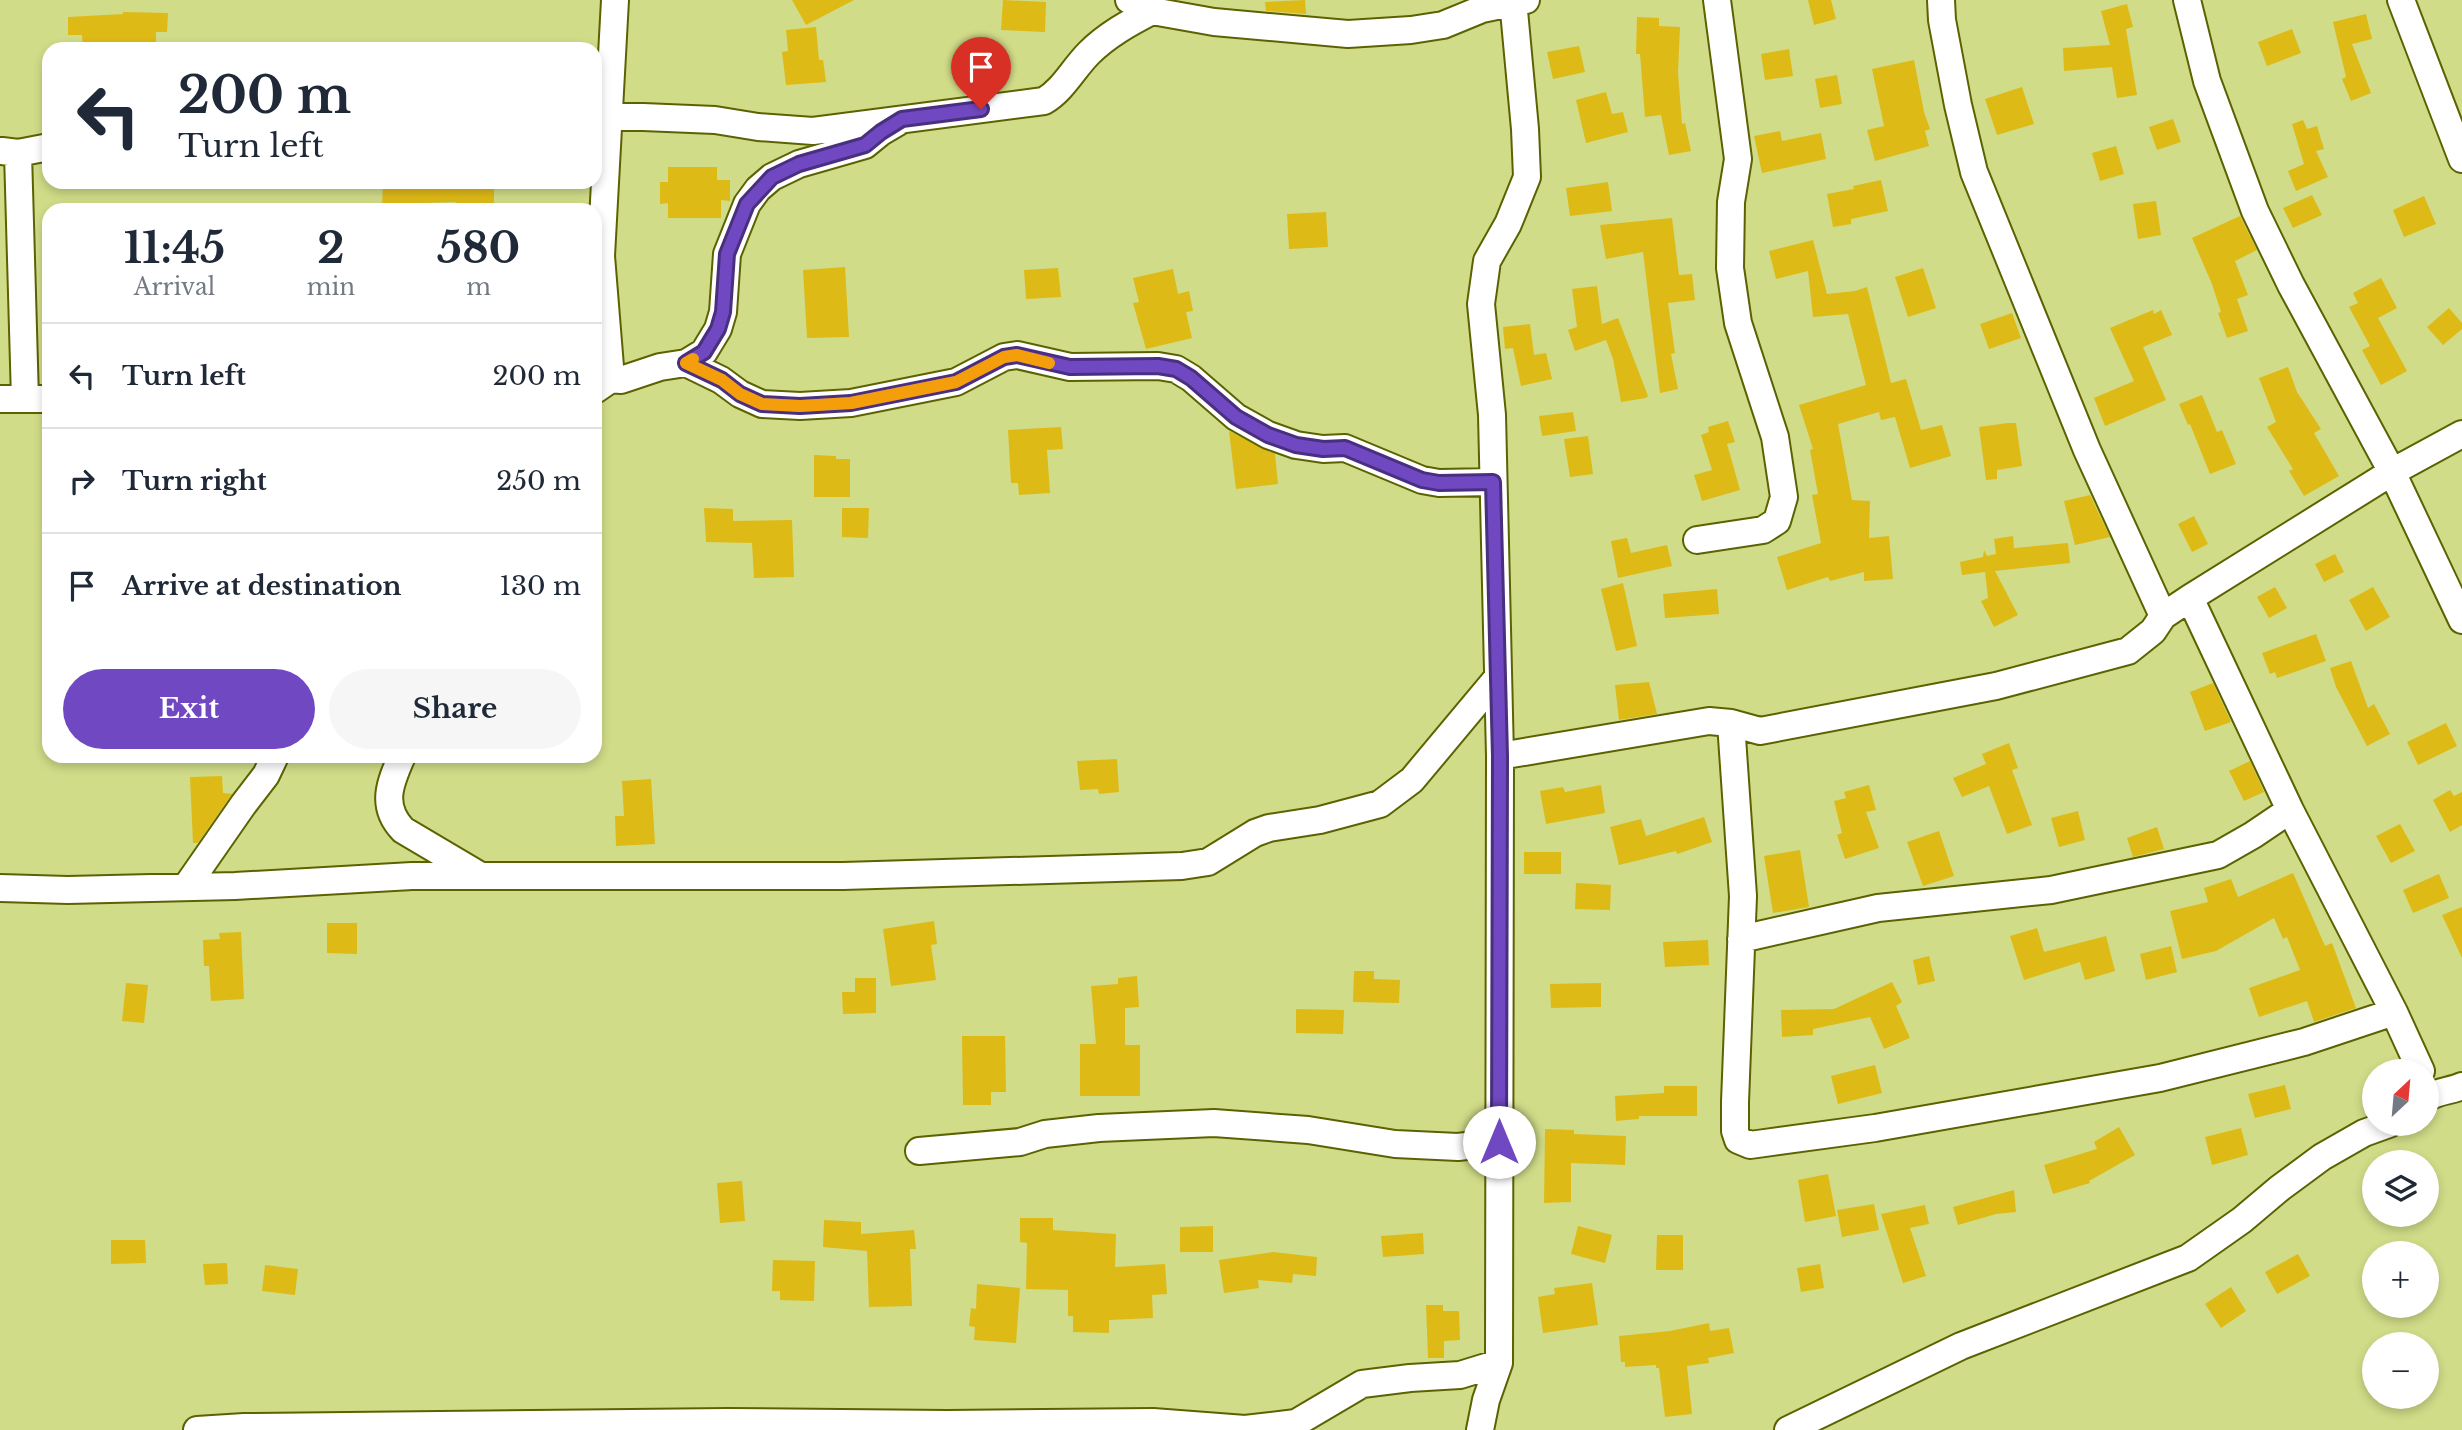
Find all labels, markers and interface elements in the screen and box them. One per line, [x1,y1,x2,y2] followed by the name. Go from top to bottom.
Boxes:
[951,37,1011,109] pin
[962,48,1000,86] icon: arrive
[178,65,351,126] text: 200 m
[63,70,154,161] icon: left
[178,126,324,166] text: Turn left
[124,222,225,274] text: 11:45
[317,222,345,274] text: 2
[437,222,520,274] text: 580
[134,273,215,301] text: Arrival
[307,273,355,301] text: min
[466,273,491,301] text: m
[63,357,101,395] icon: left
[122,360,246,392] text: Turn left
[492,360,581,392] text: 200 m
[63,462,101,500] icon: right
[122,465,267,497] text: Turn right
[496,465,581,497] text: 250 m
[63,567,101,605] icon: arrive
[122,570,402,602] text: Arrive at destination
[499,570,581,602] text: 130 m
[63,669,315,749] button: Exit
[329,669,581,749] button: Share
[2362,1059,2440,1136] north arrow
[2362,1059,2439,1409] map controls
[1462,1105,1536,1179] position arrow
[2362,1150,2439,1227] button: layers
[2362,1241,2439,1318] button: +
[2362,1332,2439,1409] button: −

